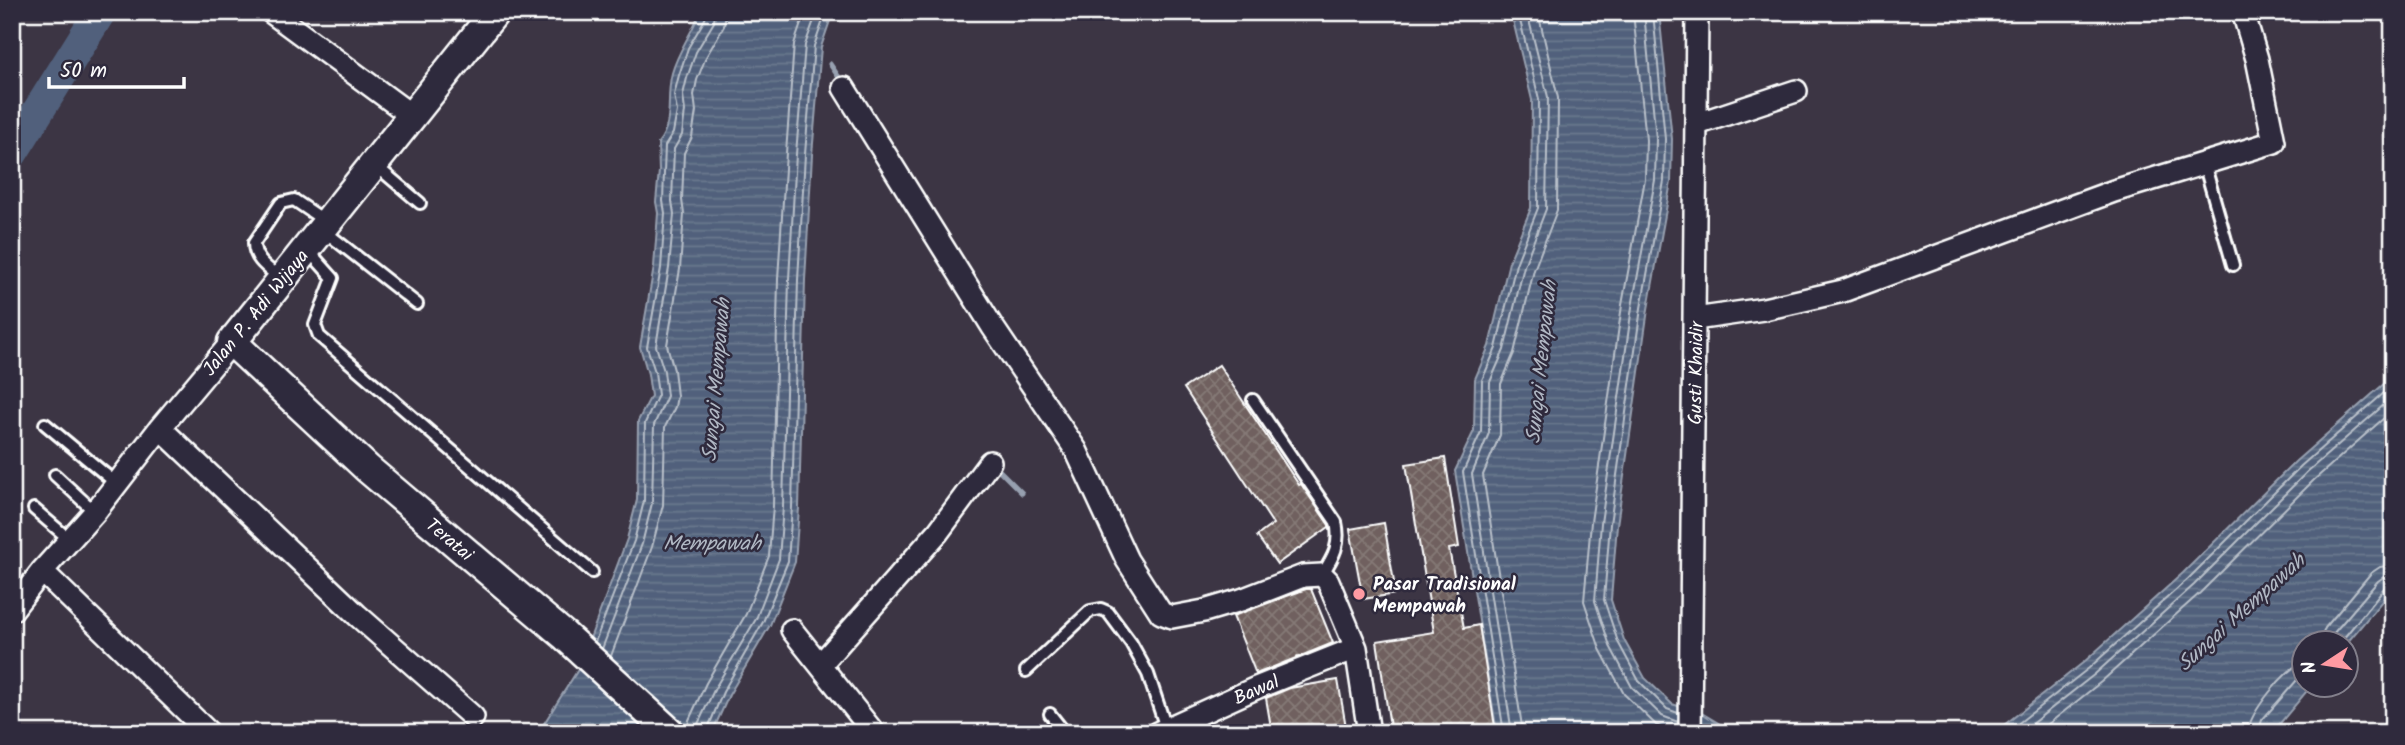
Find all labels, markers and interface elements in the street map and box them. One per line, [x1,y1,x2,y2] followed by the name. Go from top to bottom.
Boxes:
[49,46,184,90] scale bar
[60,55,107,88] text: 50 m
[196,243,317,383] street label: Jalan P. Adi Wijaya
[1518,277,1568,445] water label: Sungai Mempawah
[694,296,741,463] water label: Sungai Mempawah
[1681,319,1713,425] street label: Gusti Khaidir
[418,511,480,571] street label: Teratai
[663,528,763,561] water label: Mempawah
[2170,545,2315,680] water label: Sungai Mempawah
[1373,570,1517,622] place label: Pasar Tradisional Mempawah
[1351,586,1367,602] marker: Pasar Tradisional Mempawah
[2290,630,2360,700] north arrow
[2294,658,2326,676] text: N
[1229,668,1285,714] street label: Bawal

